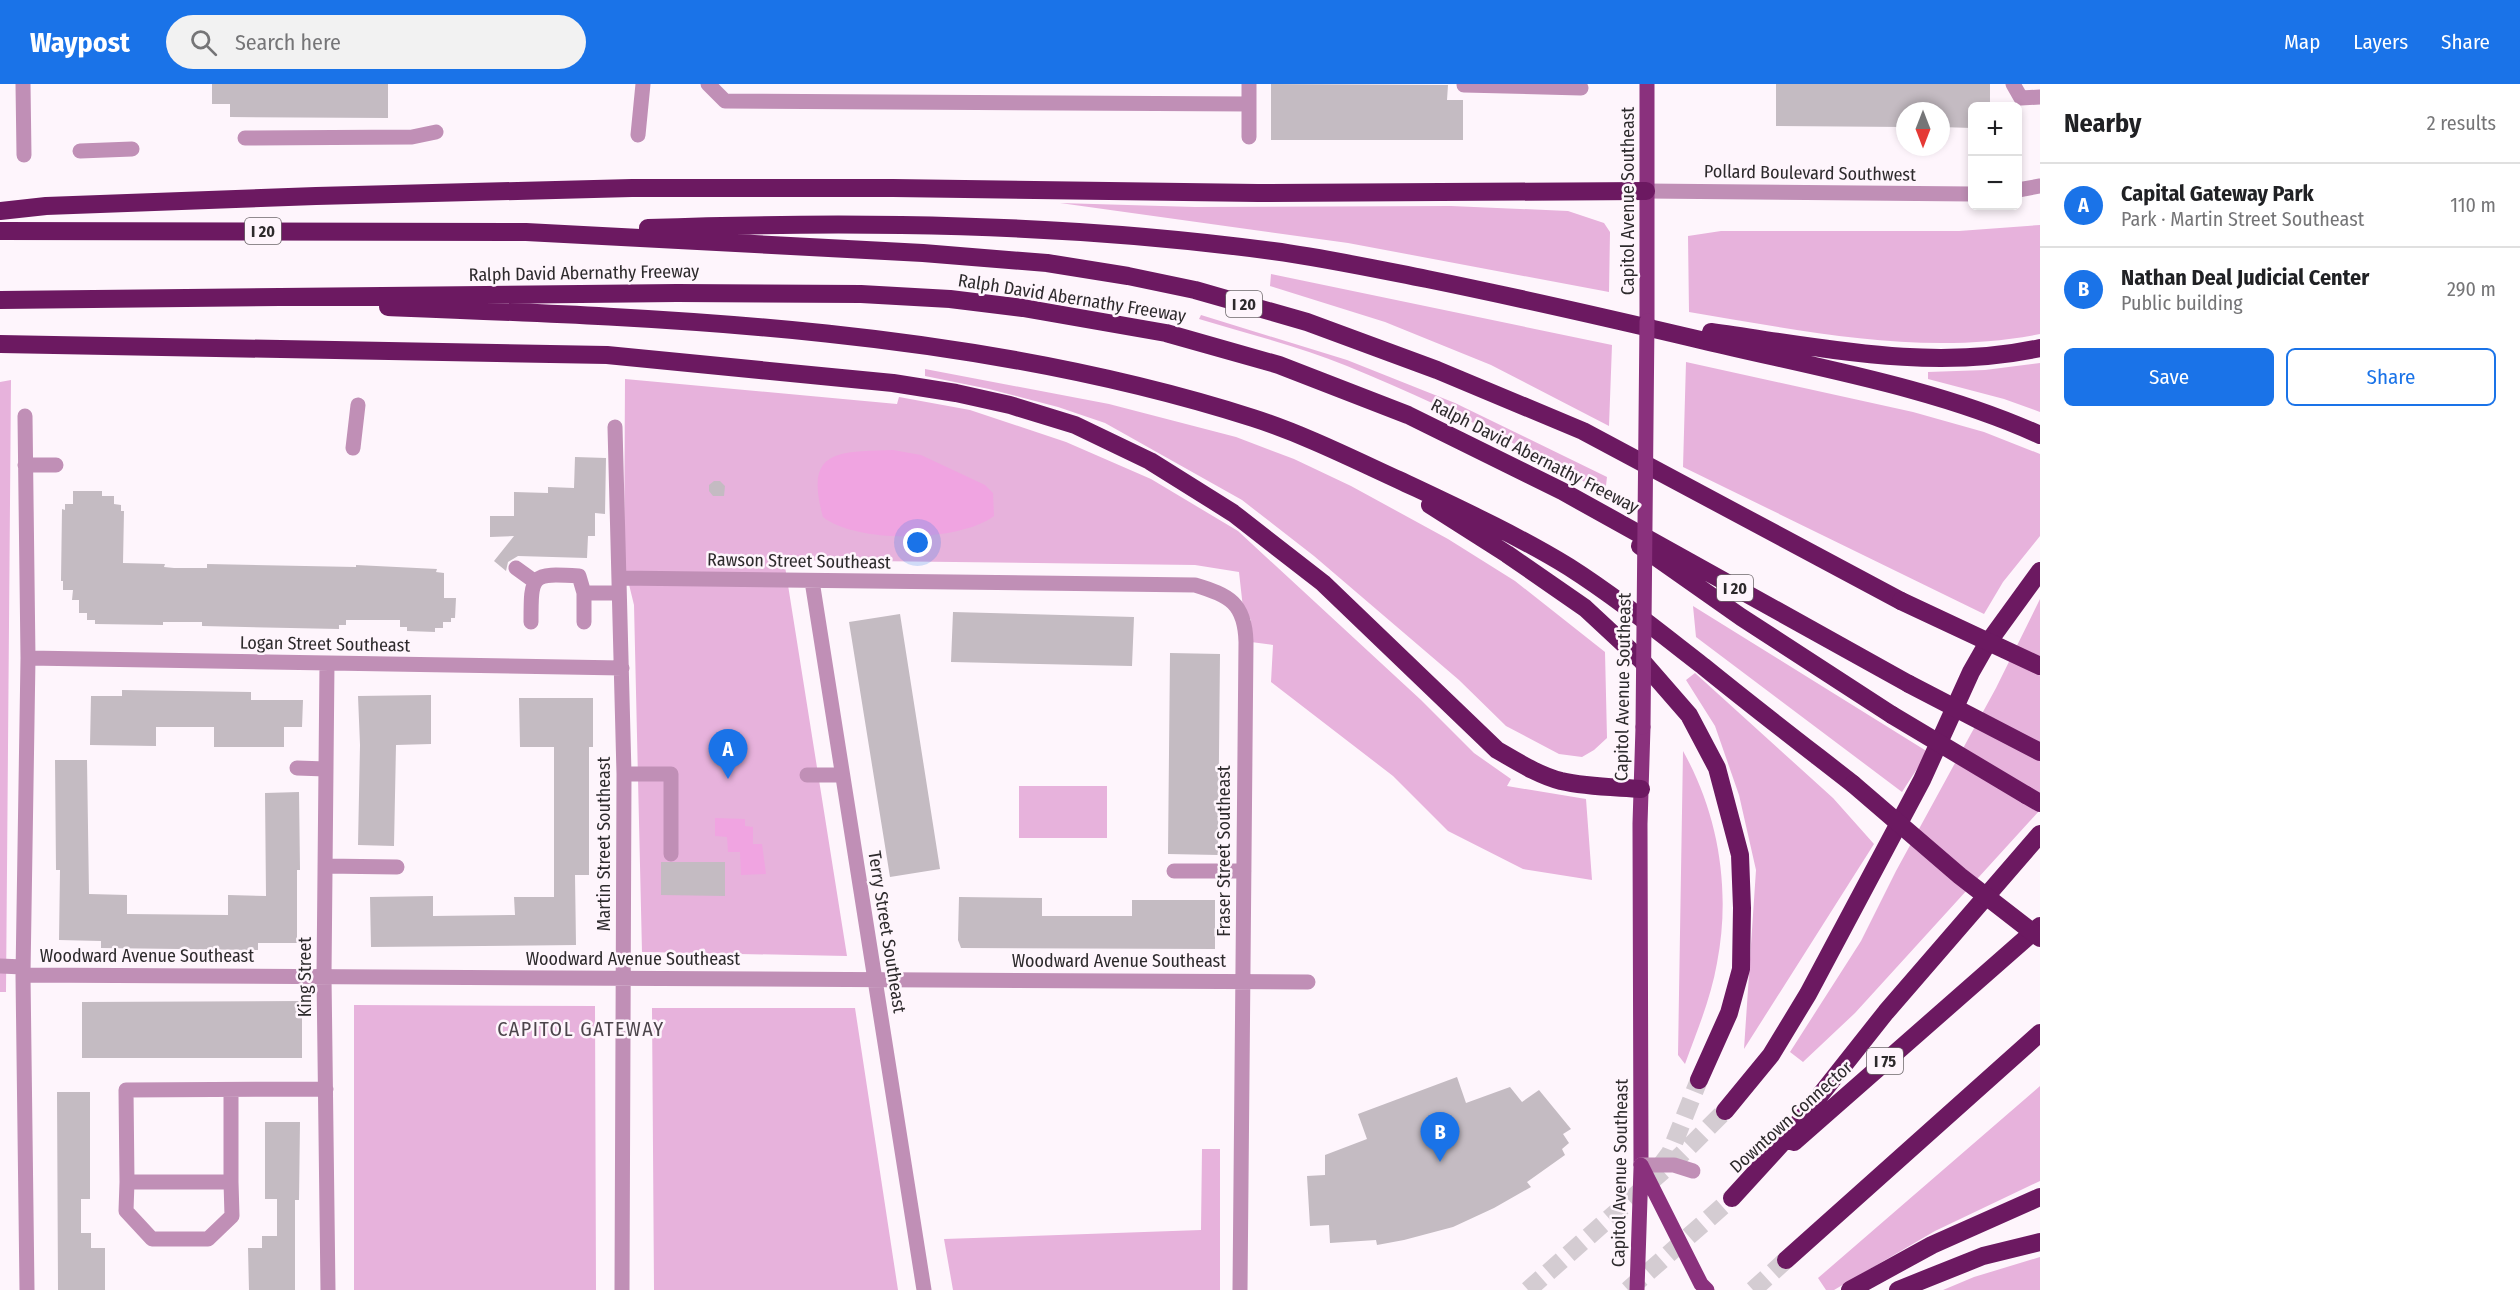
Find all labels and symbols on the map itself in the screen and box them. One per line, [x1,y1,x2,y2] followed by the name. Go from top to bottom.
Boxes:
[1896,102,1950,156] north arrow
[1617,107,1639,295] street label: Capitol Avenue Southeast
[1704,160,1916,186] street label: Pollard Boulevard Southwest
[245,218,281,244] road number: I 20
[469,260,699,286] street label: Ralph David Abernathy Freeway
[956,269,1188,327] street label: Ralph David Abernathy Freeway
[1226,291,1262,317] road number: I 20
[1427,394,1643,518] street label: Ralph David Abernathy Freeway
[903,528,932,557] your location
[707,548,891,574] street label: Rawson Street Southeast
[1717,575,1753,601] road number: I 20
[1610,592,1636,781] street label: Capitol Avenue Southeast
[240,632,410,656] street label: Logan Street Southeast
[708,730,748,779] pin: A
[593,757,615,931] street label: Martin Street Southeast
[1213,765,1235,937] street label: Fraser Street Southeast
[863,849,911,1015] street label: Terry Street Southeast
[294,937,316,1017] street label: King Street
[40,945,254,967] street label: Woodward Avenue Southeast
[526,948,740,970] street label: Woodward Avenue Southeast
[1012,950,1226,972] street label: Woodward Avenue Southeast
[497,1017,665,1041] district label: CAPITOL GATEWAY
[1867,1048,1903,1074] road number: I 75
[1725,1056,1857,1178] street label: Downtown Connector
[1607,1078,1633,1267] street label: Capitol Avenue Southeast
[1420,1112,1460,1162] pin: B

